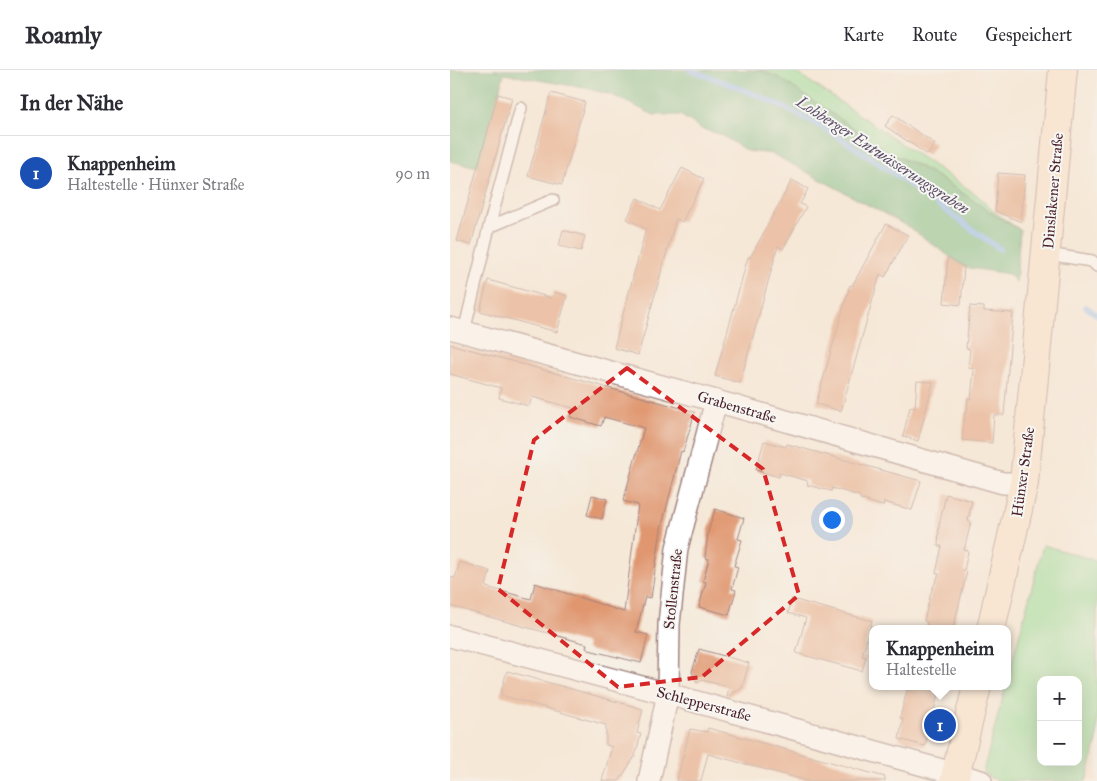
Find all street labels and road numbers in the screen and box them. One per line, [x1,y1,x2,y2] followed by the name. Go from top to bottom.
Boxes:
[1039,132,1067,250] street label: Dinslakener Straße
[695,387,779,427] street label: Grabenstraße
[1008,426,1038,518] street label: Hünxer Straße
[660,548,686,630] street label: Stollenstraße
[655,683,753,725] street label: Schlepperstraße

